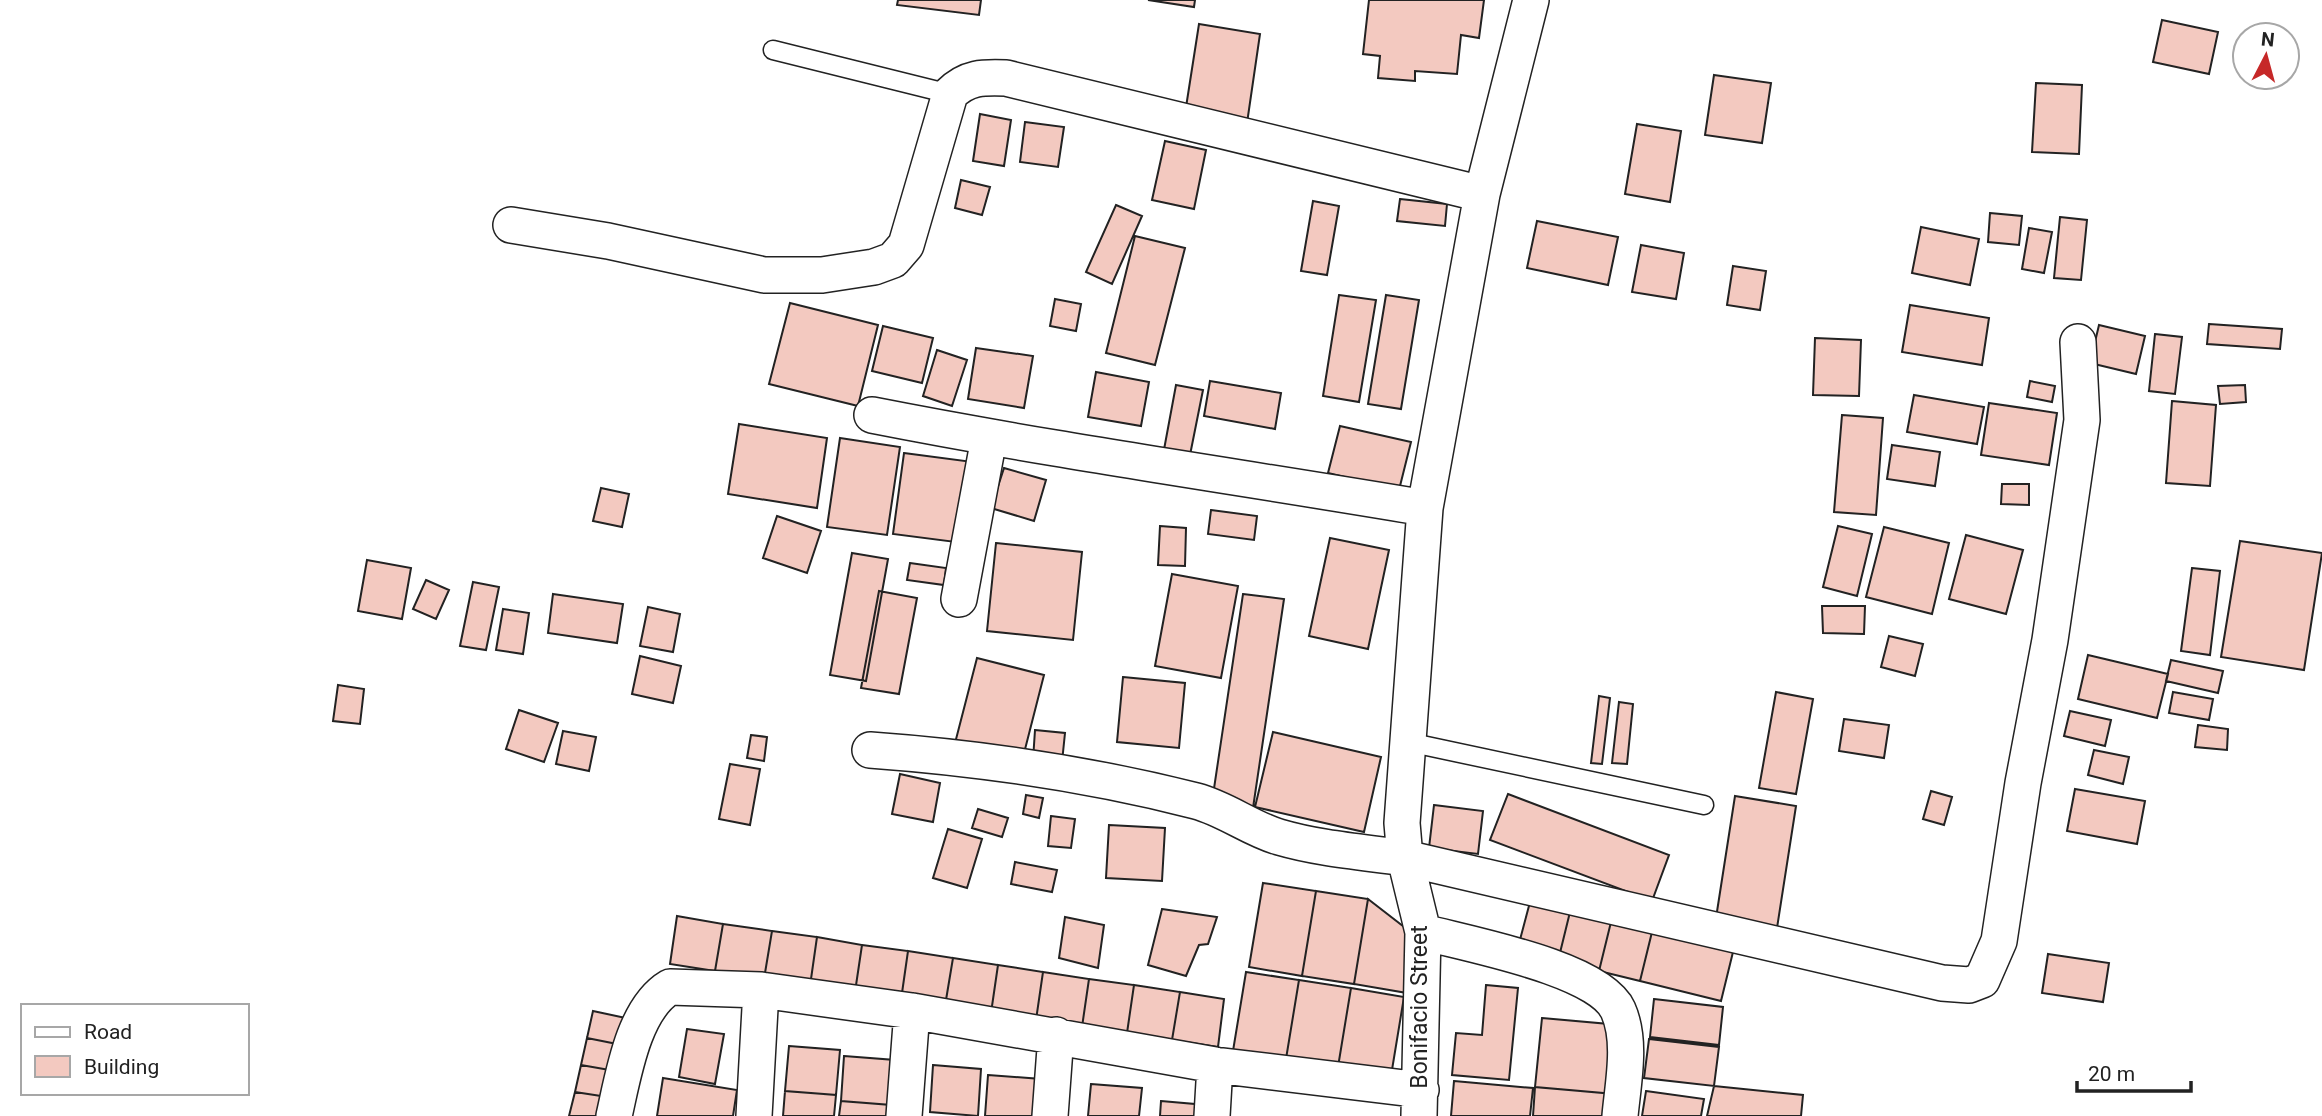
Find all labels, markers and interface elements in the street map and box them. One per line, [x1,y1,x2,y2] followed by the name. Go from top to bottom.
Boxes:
[2231,21,2301,91] north arrow
[2260,27,2276,52] text: N
[1406,925,1433,1089] street label: Bonifacio Street
[21,1004,248,1095] legend
[84,1020,132,1044] text: Road
[2077,1050,2191,1094] scale bar
[84,1055,159,1079] text: Building
[2088,1062,2135,1086] text: 20 m

